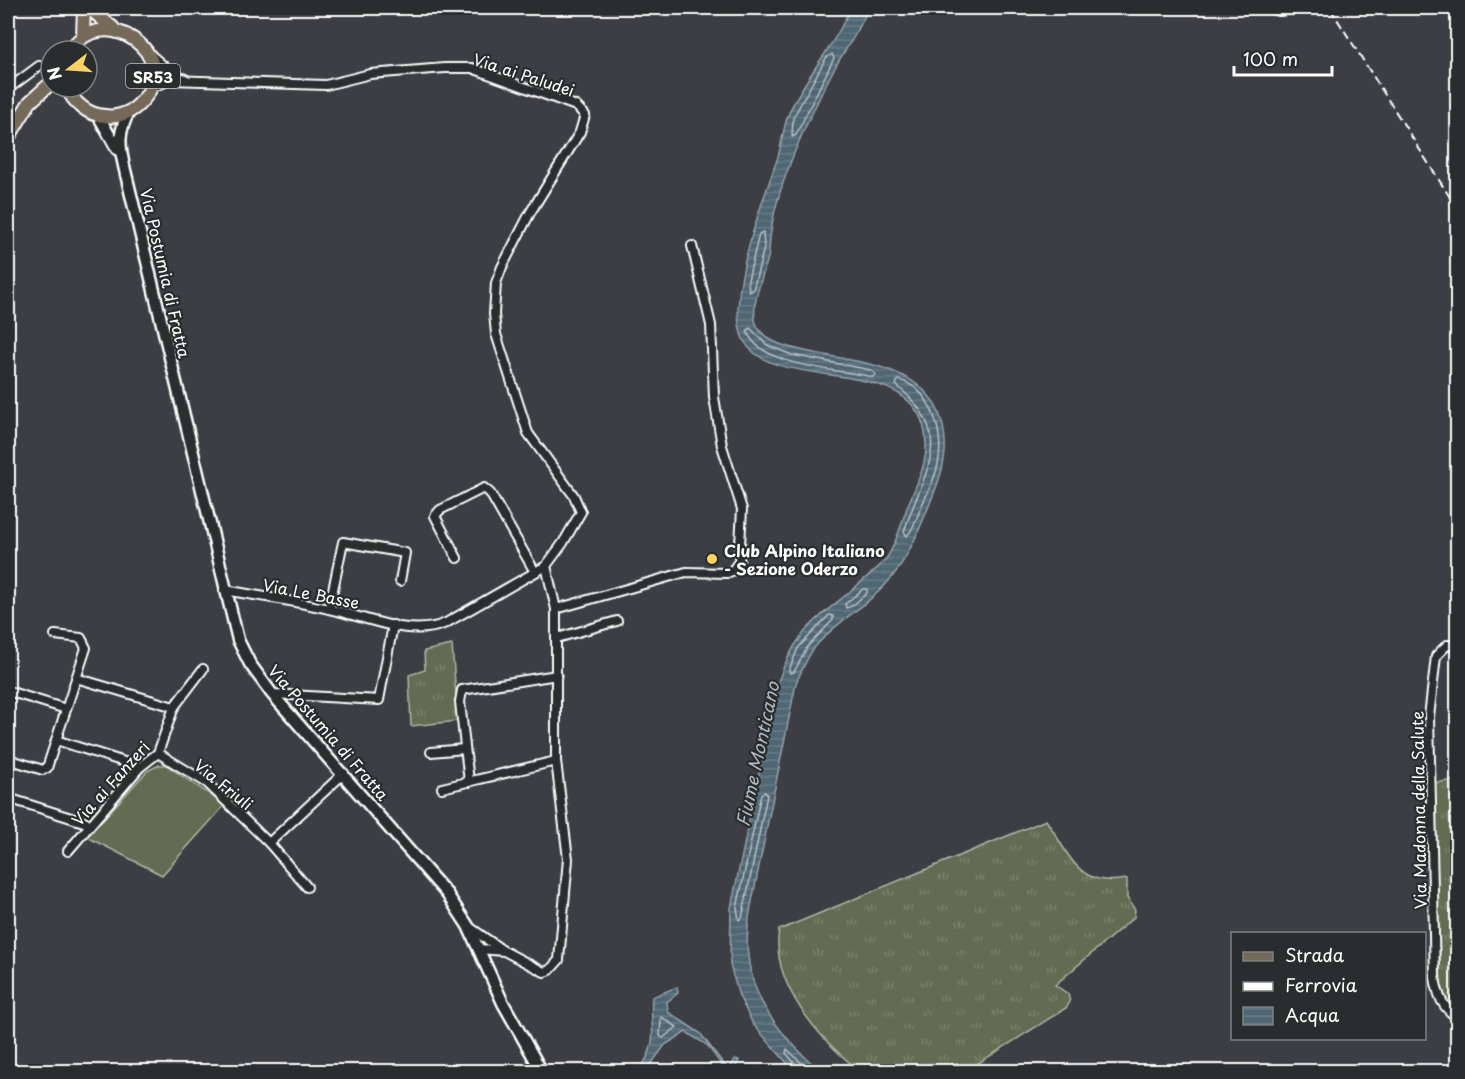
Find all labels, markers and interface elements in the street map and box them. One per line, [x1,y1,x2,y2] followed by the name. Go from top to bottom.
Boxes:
[39,39,99,99] north arrow
[1234,39,1332,77] scale bar
[1243,45,1298,72] text: 100 m
[470,46,578,102] street label: Via ai Paludei
[40,64,67,83] text: N
[126,64,180,88] road number: SR53
[135,186,197,360] street label: Via Postumia di Fratta
[724,538,885,580] place label: Club Alpino Italiano - Sezione Oderzo
[705,552,719,566] marker: Club Alpino Italiano - Sezione Oderzo
[261,572,361,614] street label: Via Le Basse
[263,659,395,805] street label: Via Postumia di Fratta
[728,678,786,829] water label: Fiume Monticano
[1404,711,1432,909] street label: Via Madonna della Salute
[65,735,155,831] street label: Via ai Fanzeri
[189,753,259,815] street label: Via Friuli
[1231,932,1426,1040] legend
[1285,941,1345,968] text: Strada
[1285,971,1358,998] text: Ferrovia
[1285,1001,1340,1028] text: Acqua

